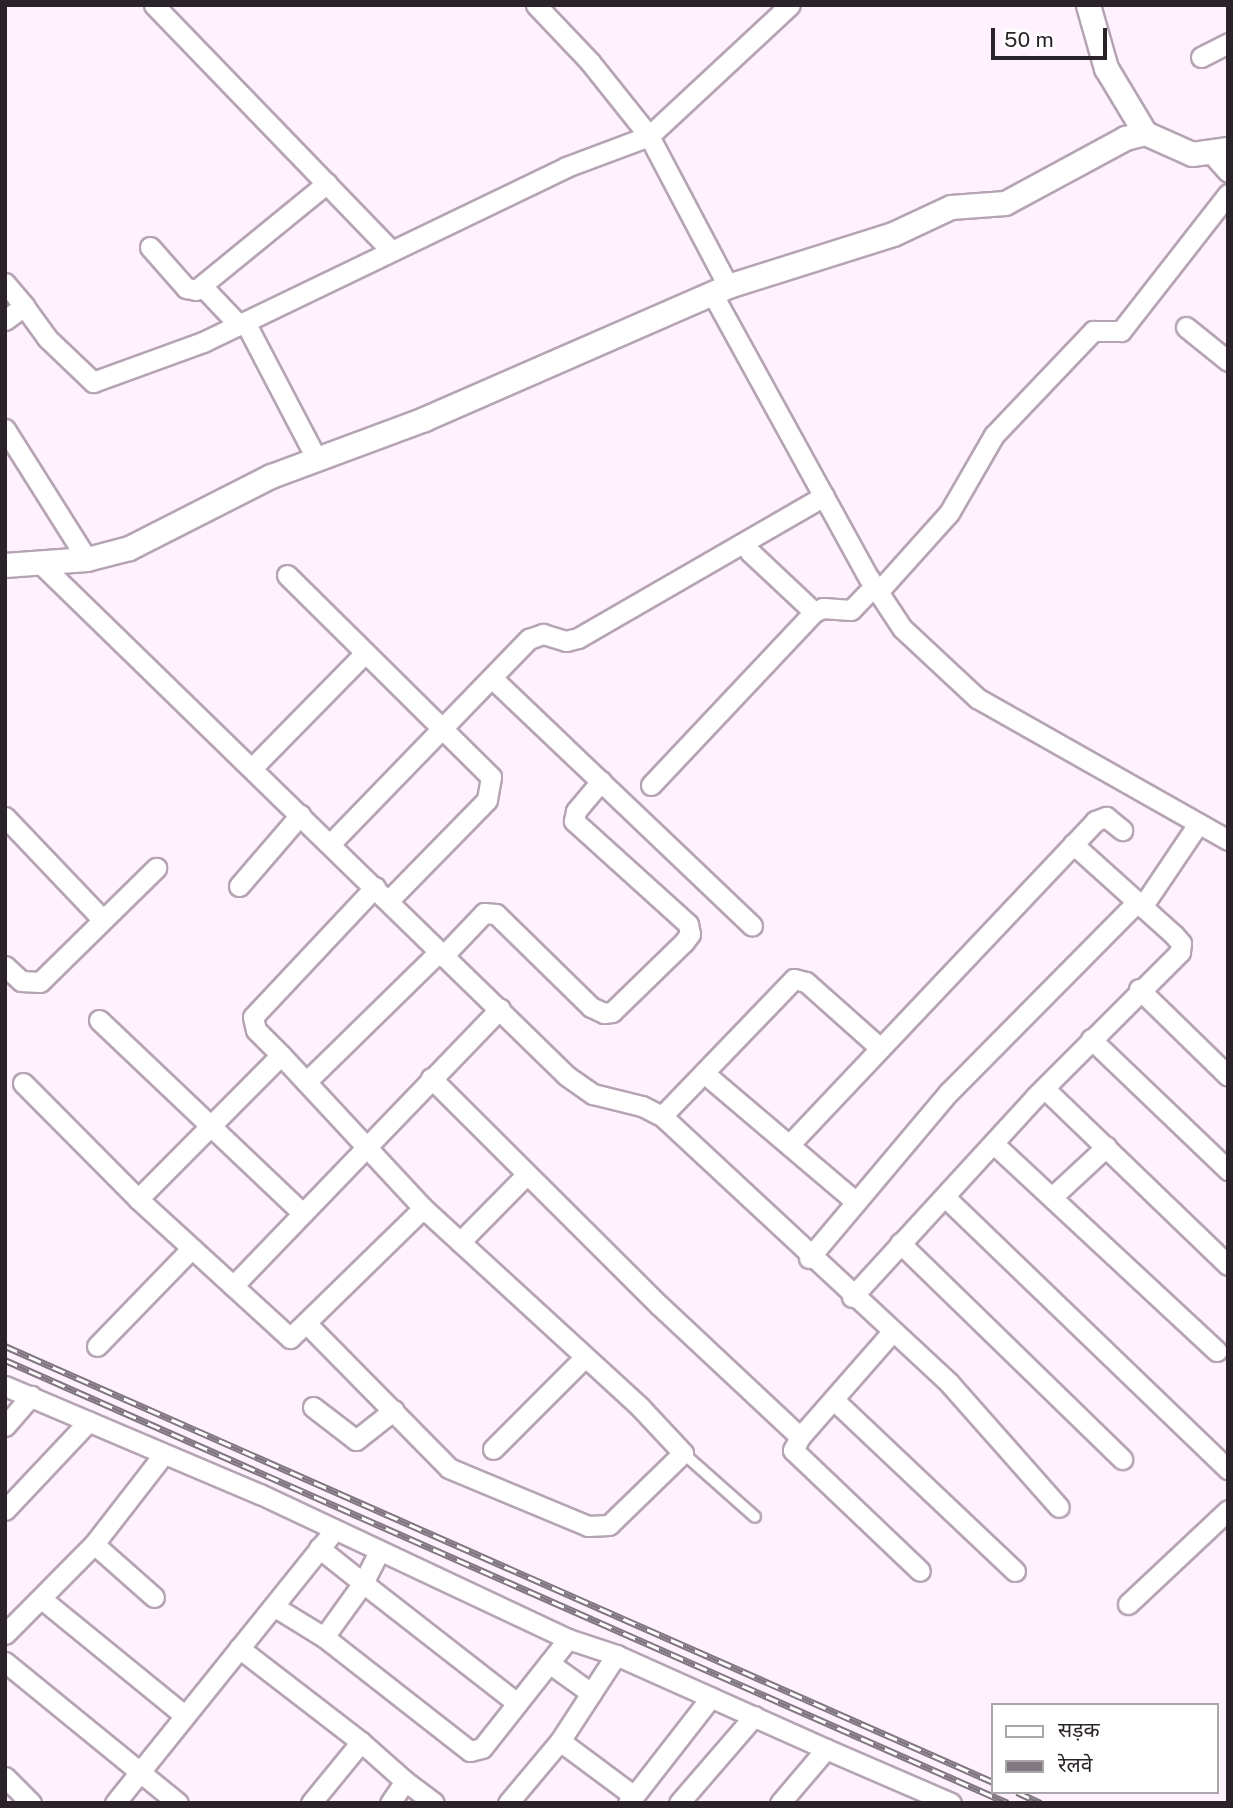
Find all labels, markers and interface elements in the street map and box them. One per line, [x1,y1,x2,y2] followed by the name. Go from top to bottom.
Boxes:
[995,14,1110,58] scale bar
[1004,27,1054,52] text: 50 m
[992,1703,1219,1794] legend
[1058,1717,1100,1742] text: सड़क
[1058,1752,1093,1777] text: रेलवे

